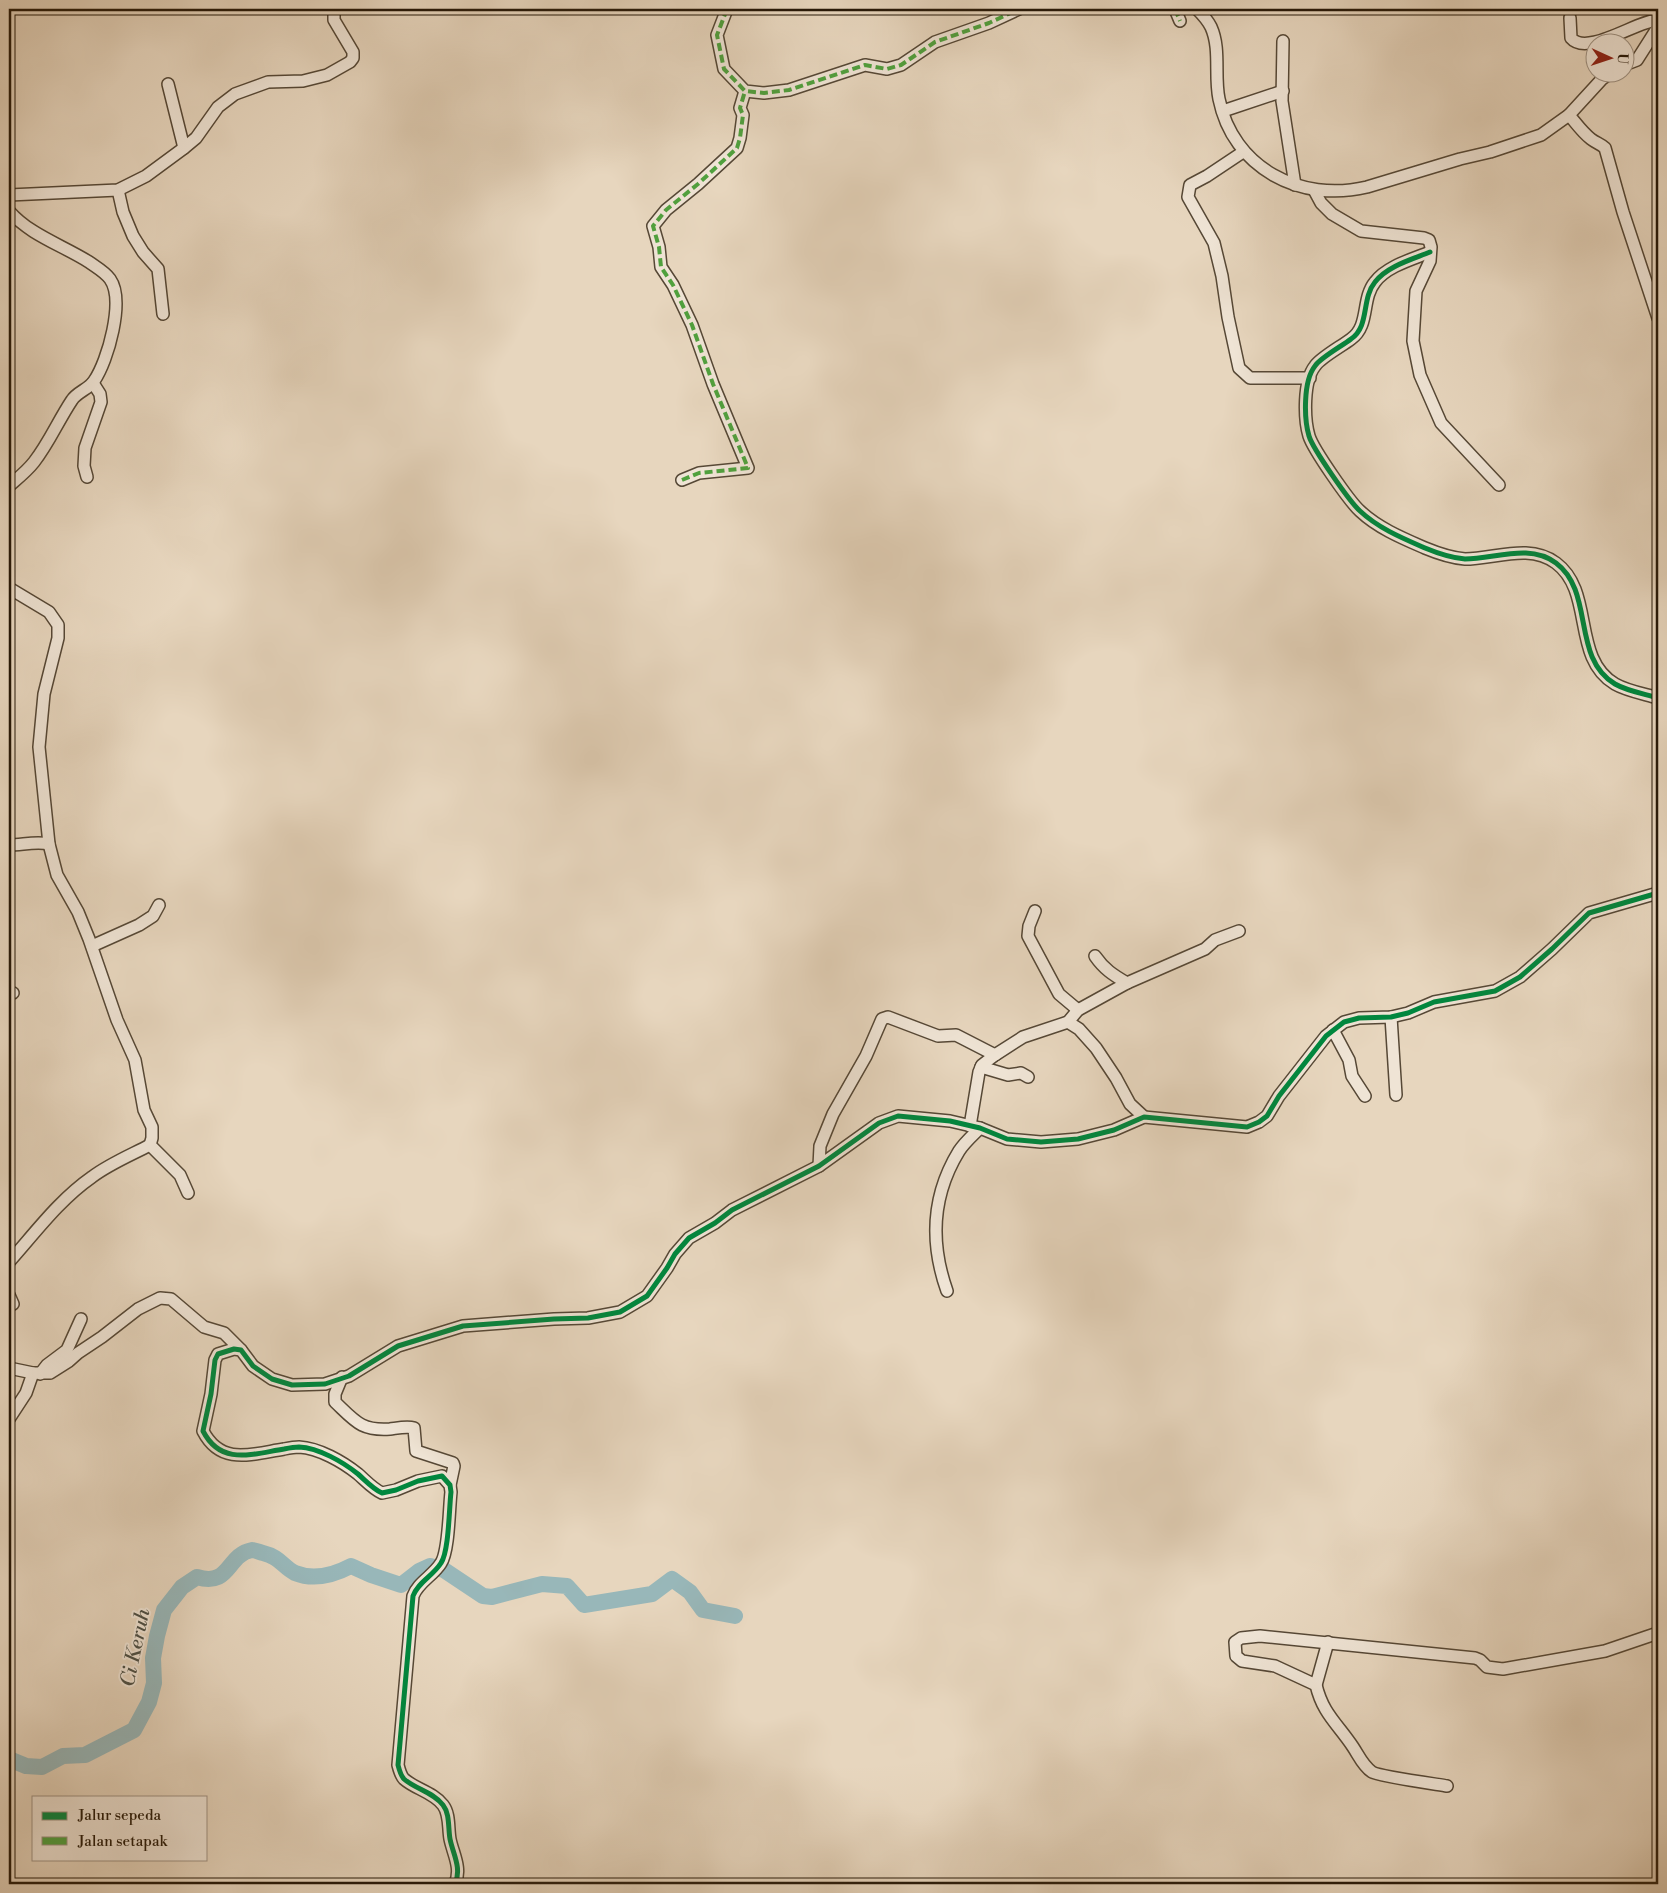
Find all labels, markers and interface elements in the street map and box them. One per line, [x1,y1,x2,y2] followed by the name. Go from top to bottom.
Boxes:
[1584,32,1634,82] north arrow
[1613,53,1631,65] text: U
[116,1606,157,1689] water label: Ci Keruh
[32,1796,208,1860] legend
[77,1806,161,1825] text: Jalur sepeda
[77,1832,169,1851] text: Jalan setapak

